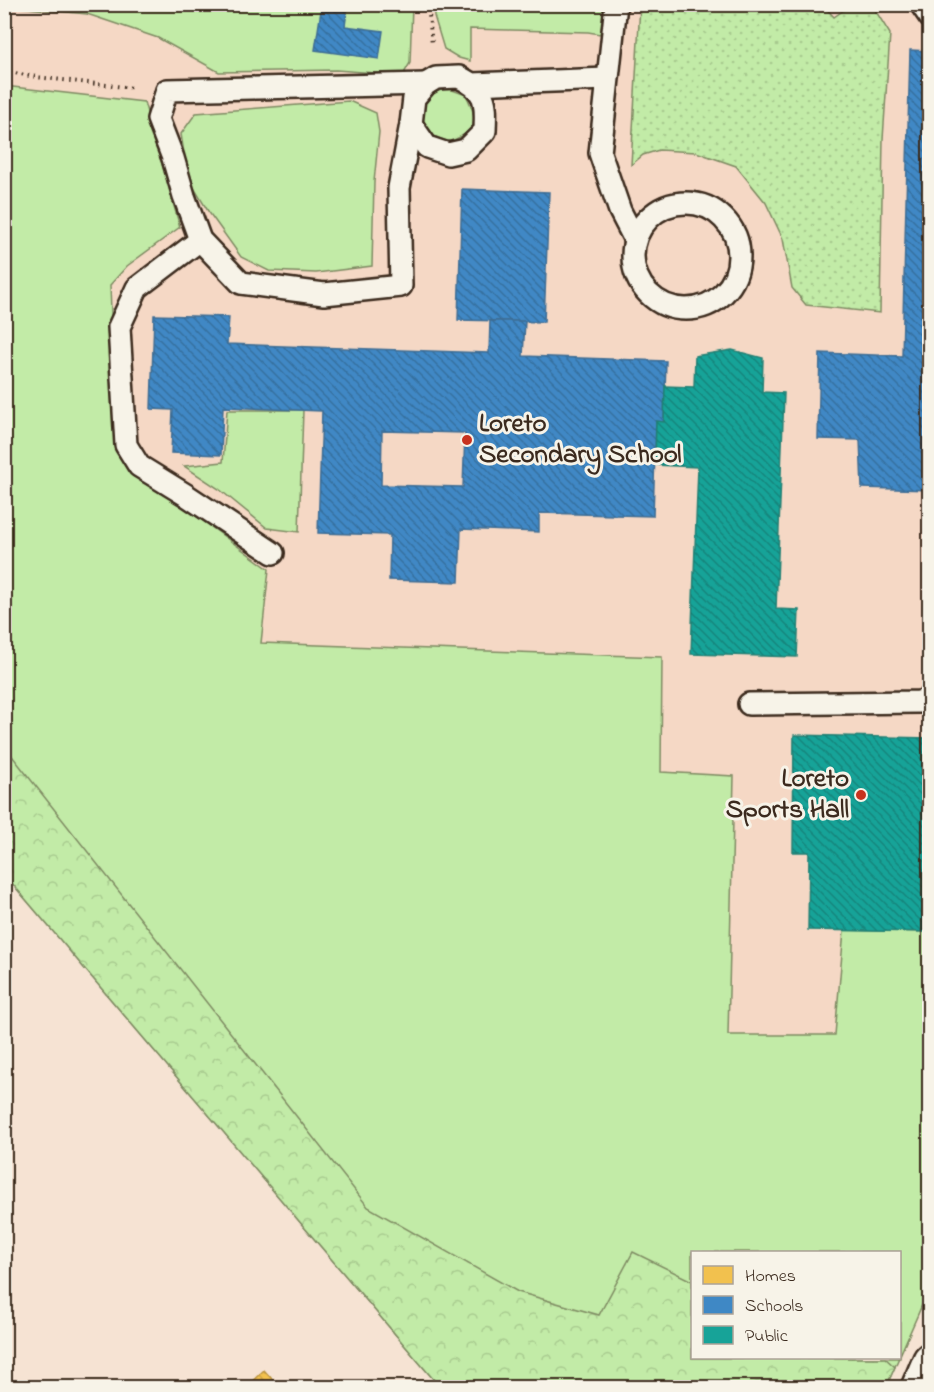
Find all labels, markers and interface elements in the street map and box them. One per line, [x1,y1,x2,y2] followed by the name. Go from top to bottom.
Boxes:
[479,405,682,475] place label: Loreto Secondary School
[460,433,474,447] marker: Loreto Secondary School
[726,760,849,830] place label: Loreto Sports Hall
[854,788,868,802] marker: Loreto Sports Hall
[691,1251,901,1359] legend
[745,1264,796,1290] text: Homes
[745,1294,803,1320] text: Schools
[745,1324,788,1350] text: Public

